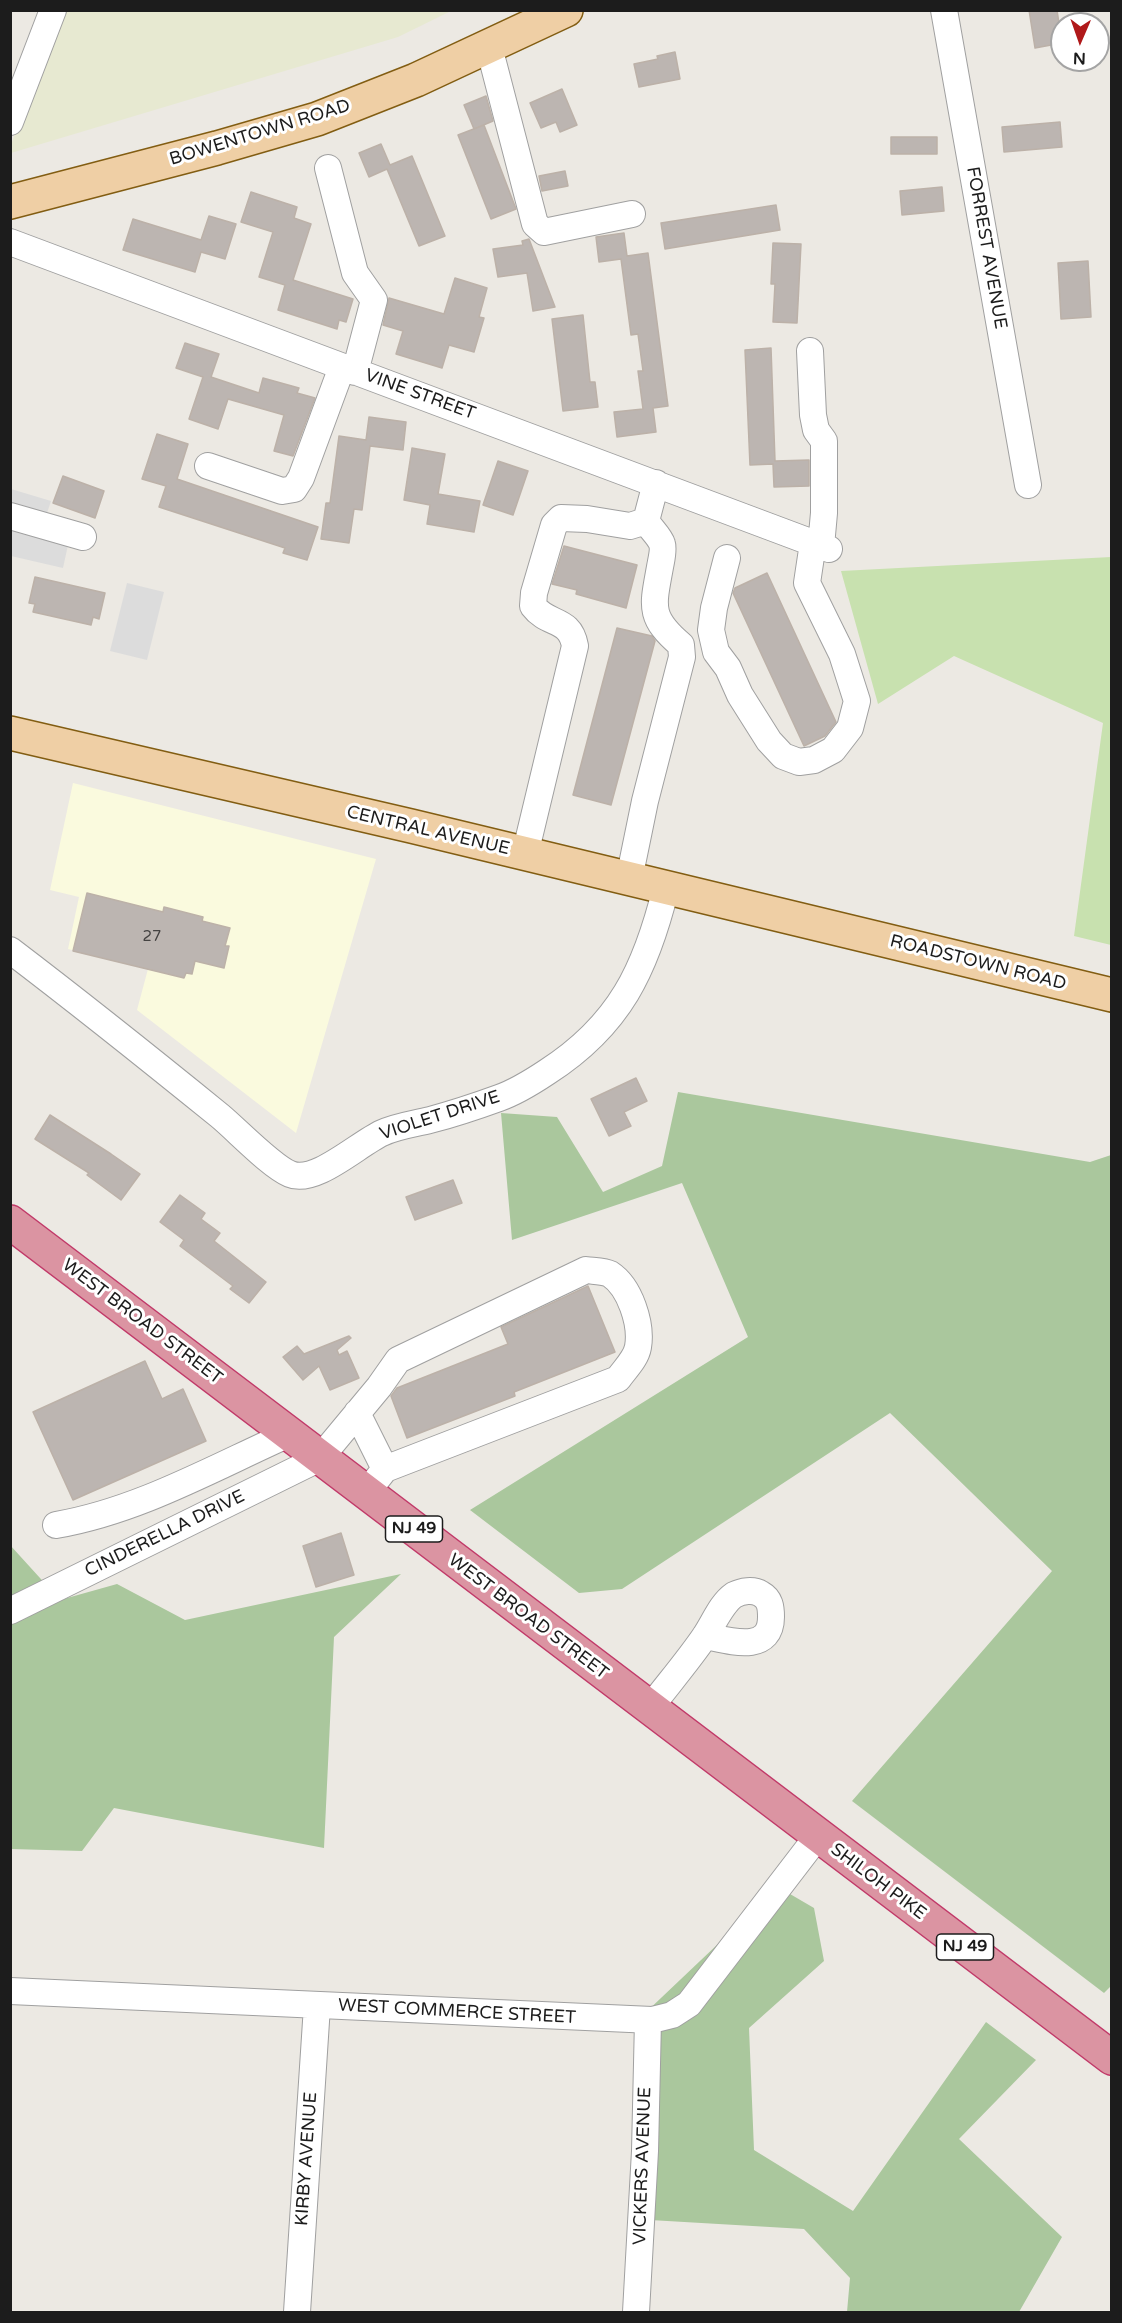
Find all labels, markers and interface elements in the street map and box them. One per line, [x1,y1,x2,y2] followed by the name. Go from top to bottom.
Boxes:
[1050,12,1110,72] north arrow
[1073,48,1086,68] text: N
[167,95,353,171] street label: BOWENTOWN ROAD
[961,165,1011,331] street label: FORREST AVENUE
[362,365,478,425] street label: VINE STREET
[344,802,512,860] street label: CENTRAL AVENUE
[143,928,161,946] house number: 27
[888,931,1068,995] street label: ROADSTOWN ROAD
[377,1086,503,1146] street label: VIOLET DRIVE
[58,1255,226,1389] street label: WEST BROAD STREET
[81,1486,249,1582] street label: CINDERELLA DRIVE
[386,1516,442,1542] road number: NJ 49
[444,1550,612,1684] street label: WEST BROAD STREET
[826,1839,930,1925] street label: SHILOH PIKE
[936,1934,994,1960] road number: NJ 49
[337,1995,577,2029] street label: WEST COMMERCE STREET
[629,2086,657,2246] street label: VICKERS AVENUE
[292,2091,322,2227] street label: KIRBY AVENUE

